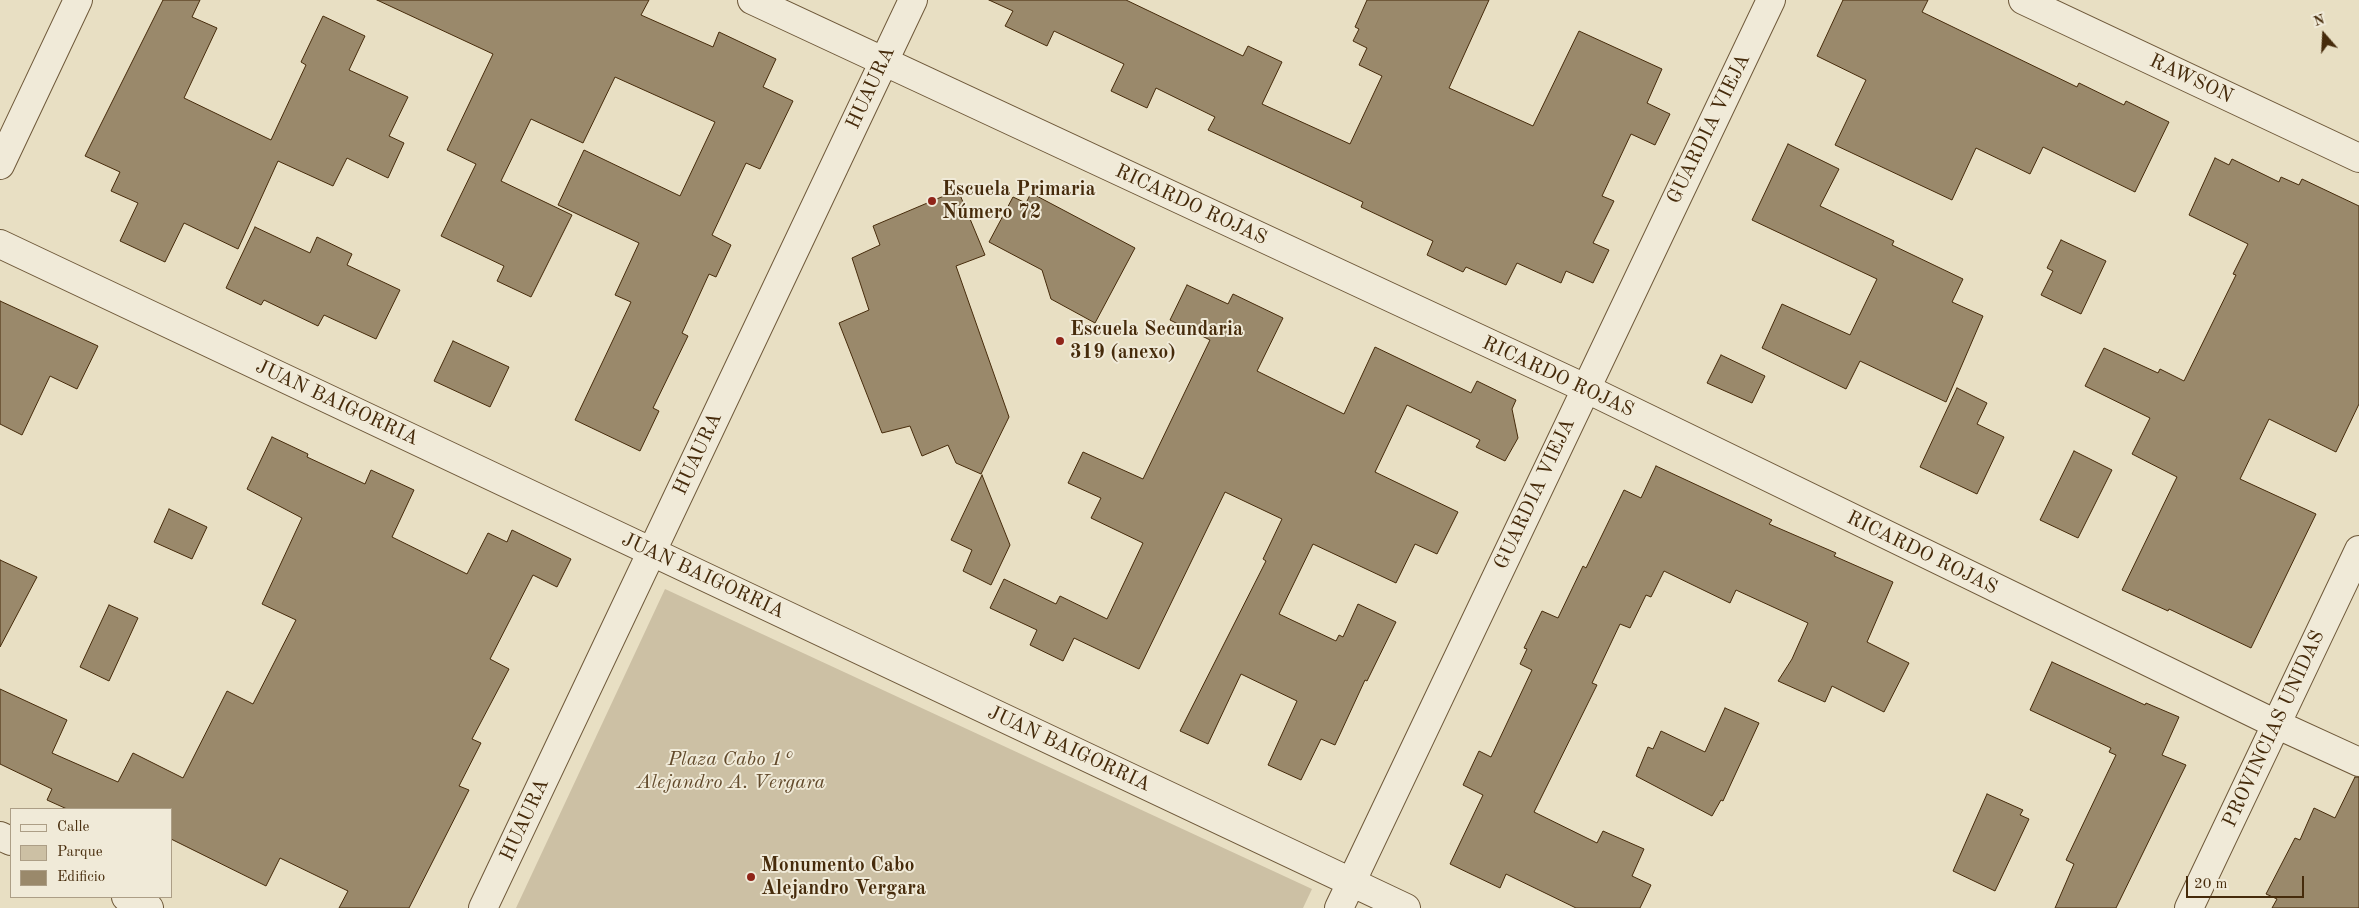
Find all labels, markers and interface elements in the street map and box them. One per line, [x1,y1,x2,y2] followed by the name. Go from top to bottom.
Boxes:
[2299,10,2349,60] north arrow
[2312,12,2326,29] text: N
[841,43,901,133] street label: HUAURA
[2145,49,2237,109] street label: RAWSON
[1662,50,1756,208] street label: GUARDIA VIEJA
[1111,159,1271,251] street label: RICARDO ROJAS
[942,178,1096,225] place label: Escuela Primaria Número 72
[926,195,938,207] marker: Escuela Primaria Número 72
[1070,318,1243,365] place label: Escuela Secundaria 319 (anexo)
[1478,331,1638,423] street label: RICARDO ROJAS
[1054,335,1066,347] marker: Escuela Secundaria 319 (anexo)
[252,355,422,451] street label: JUAN BAIGORRIA
[668,409,728,499] street label: HUAURA
[1489,415,1581,573] street label: GUARDIA VIEJA
[1843,506,2001,600] street label: RICARDO ROJAS
[618,528,788,624] street label: JUAN BAIGORRIA
[2218,627,2330,831] street label: PROVINCIAS UNIDAS
[984,701,1154,797] street label: JUAN BAIGORRIA
[637,748,825,795] park label: Plaza Cabo 1° Alejandro A. Vergara
[495,775,555,865] street label: HUAURA
[10,808,172,898] legend
[57,820,89,835] text: Calle
[57,845,103,860] text: Parque
[761,854,926,901] place label: Monumento Cabo Alejandro Vergara
[2189,866,2306,898] scale bar
[57,870,105,885] text: Edificio
[745,871,757,883] marker: Monumento Cabo Alejandro Vergara
[2194,877,2228,892] text: 20 m

